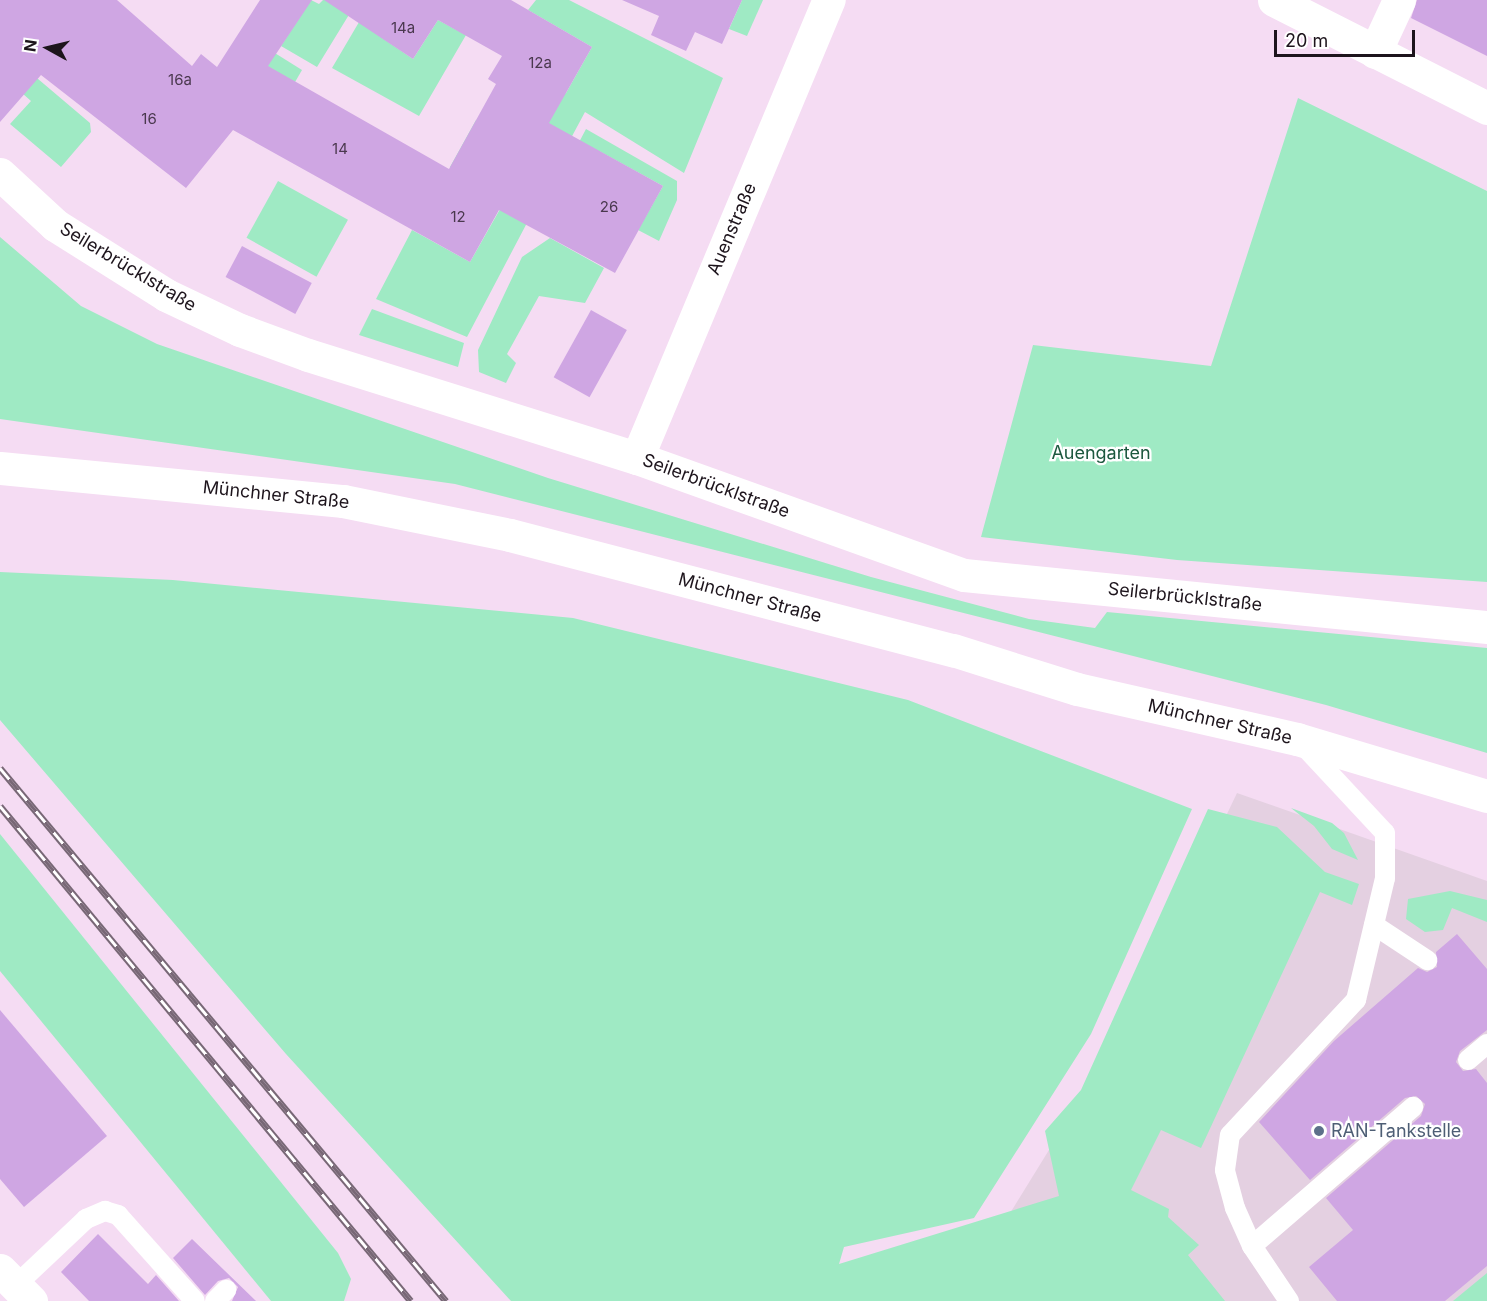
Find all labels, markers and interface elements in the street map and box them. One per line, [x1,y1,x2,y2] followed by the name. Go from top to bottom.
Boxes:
[18,18,78,78] north arrow
[1277,18,1418,56] scale bar
[391,19,415,37] house number: 14a
[1285,30,1328,51] text: 20 m
[19,38,41,53] text: N
[528,54,552,72] house number: 12a
[168,71,192,89] house number: 16a
[141,110,157,128] house number: 16
[332,140,348,158] house number: 14
[703,180,761,278] street label: Auenstraße
[600,198,618,216] house number: 26
[450,208,466,226] house number: 12
[56,218,200,316] street label: Seilerbrücklstraße
[1051,442,1151,464] park label: Auengarten
[639,449,793,523] street label: Seilerbrücklstraße
[202,477,350,513] street label: Münchner Straße
[676,569,824,627] street label: Münchner Straße
[1107,578,1263,616] street label: Seilerbrücklstraße
[1146,695,1294,749] street label: Münchner Straße
[1331,1120,1461,1142] place label: RAN-Tankstelle
[1312,1124,1326,1138] marker: RAN-Tankstelle

